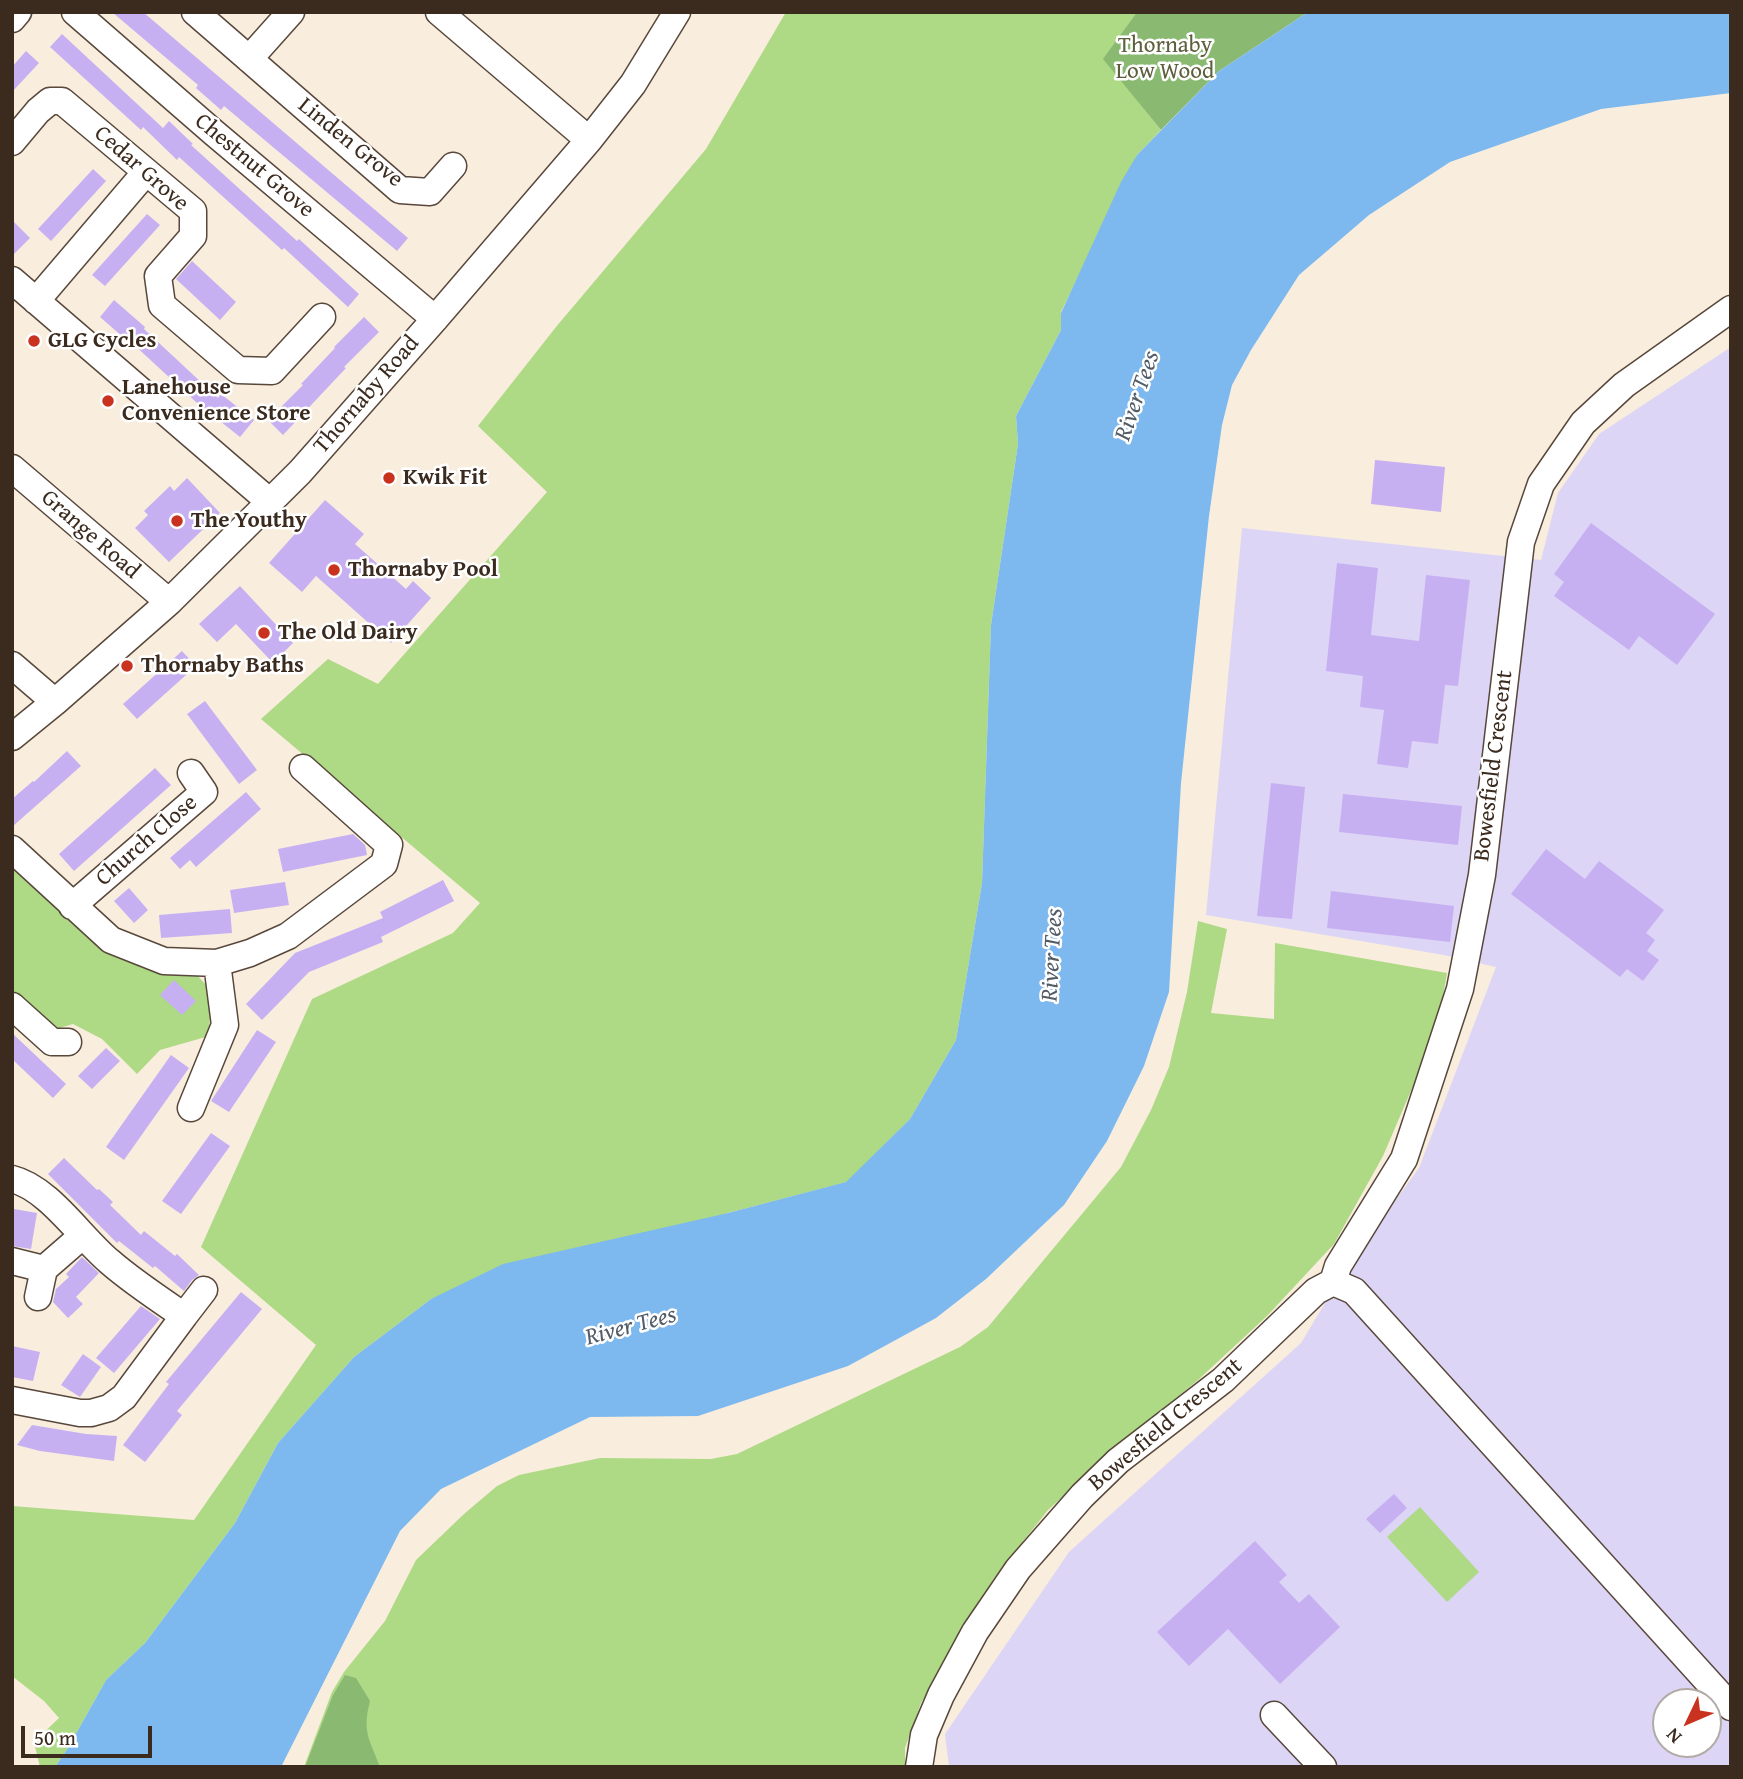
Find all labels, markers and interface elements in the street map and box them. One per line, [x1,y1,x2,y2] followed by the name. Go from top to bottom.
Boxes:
[1116,32,1214,86] park label: Thornaby Low Wood
[292,92,408,194] street label: Linden Grove
[189,108,319,224] street label: Chestnut Grove
[88,120,194,218] street label: Cedar Grove
[48,327,156,355] place label: GLG Cycles
[308,330,426,460] street label: Thornaby Road
[26,333,42,349] marker: GLG Cycles
[1109,347,1167,445] water label: River Tees
[122,374,310,428] place label: Lanehouse Convenience Store
[100,393,116,409] marker: Lanehouse Convenience Store
[403,464,487,492] place label: Kwik Fit
[381,470,397,486] marker: Kwik Fit
[35,485,145,585] street label: Grange Road
[191,507,307,535] place label: The Youthy
[169,513,185,529] marker: The Youthy
[348,556,498,584] place label: Thornaby Pool
[326,562,342,578] marker: Thornaby Pool
[278,619,418,647] place label: The Old Dairy
[256,625,272,641] marker: The Old Dairy
[141,652,304,680] place label: Thornaby Baths
[119,658,135,674] marker: Thornaby Baths
[1469,669,1519,863] street label: Bowesfield Crescent
[91,789,203,893] street label: Church Close
[1036,908,1070,1002] water label: River Tees
[582,1301,680,1353] water label: River Tees
[1084,1353,1248,1497] street label: Bowesfield Crescent
[1652,1688,1722,1758] north arrow
[24,1712,156,1756] scale bar
[34,1722,76,1753] text: 50 m
[1659,1722,1688,1750] text: N

